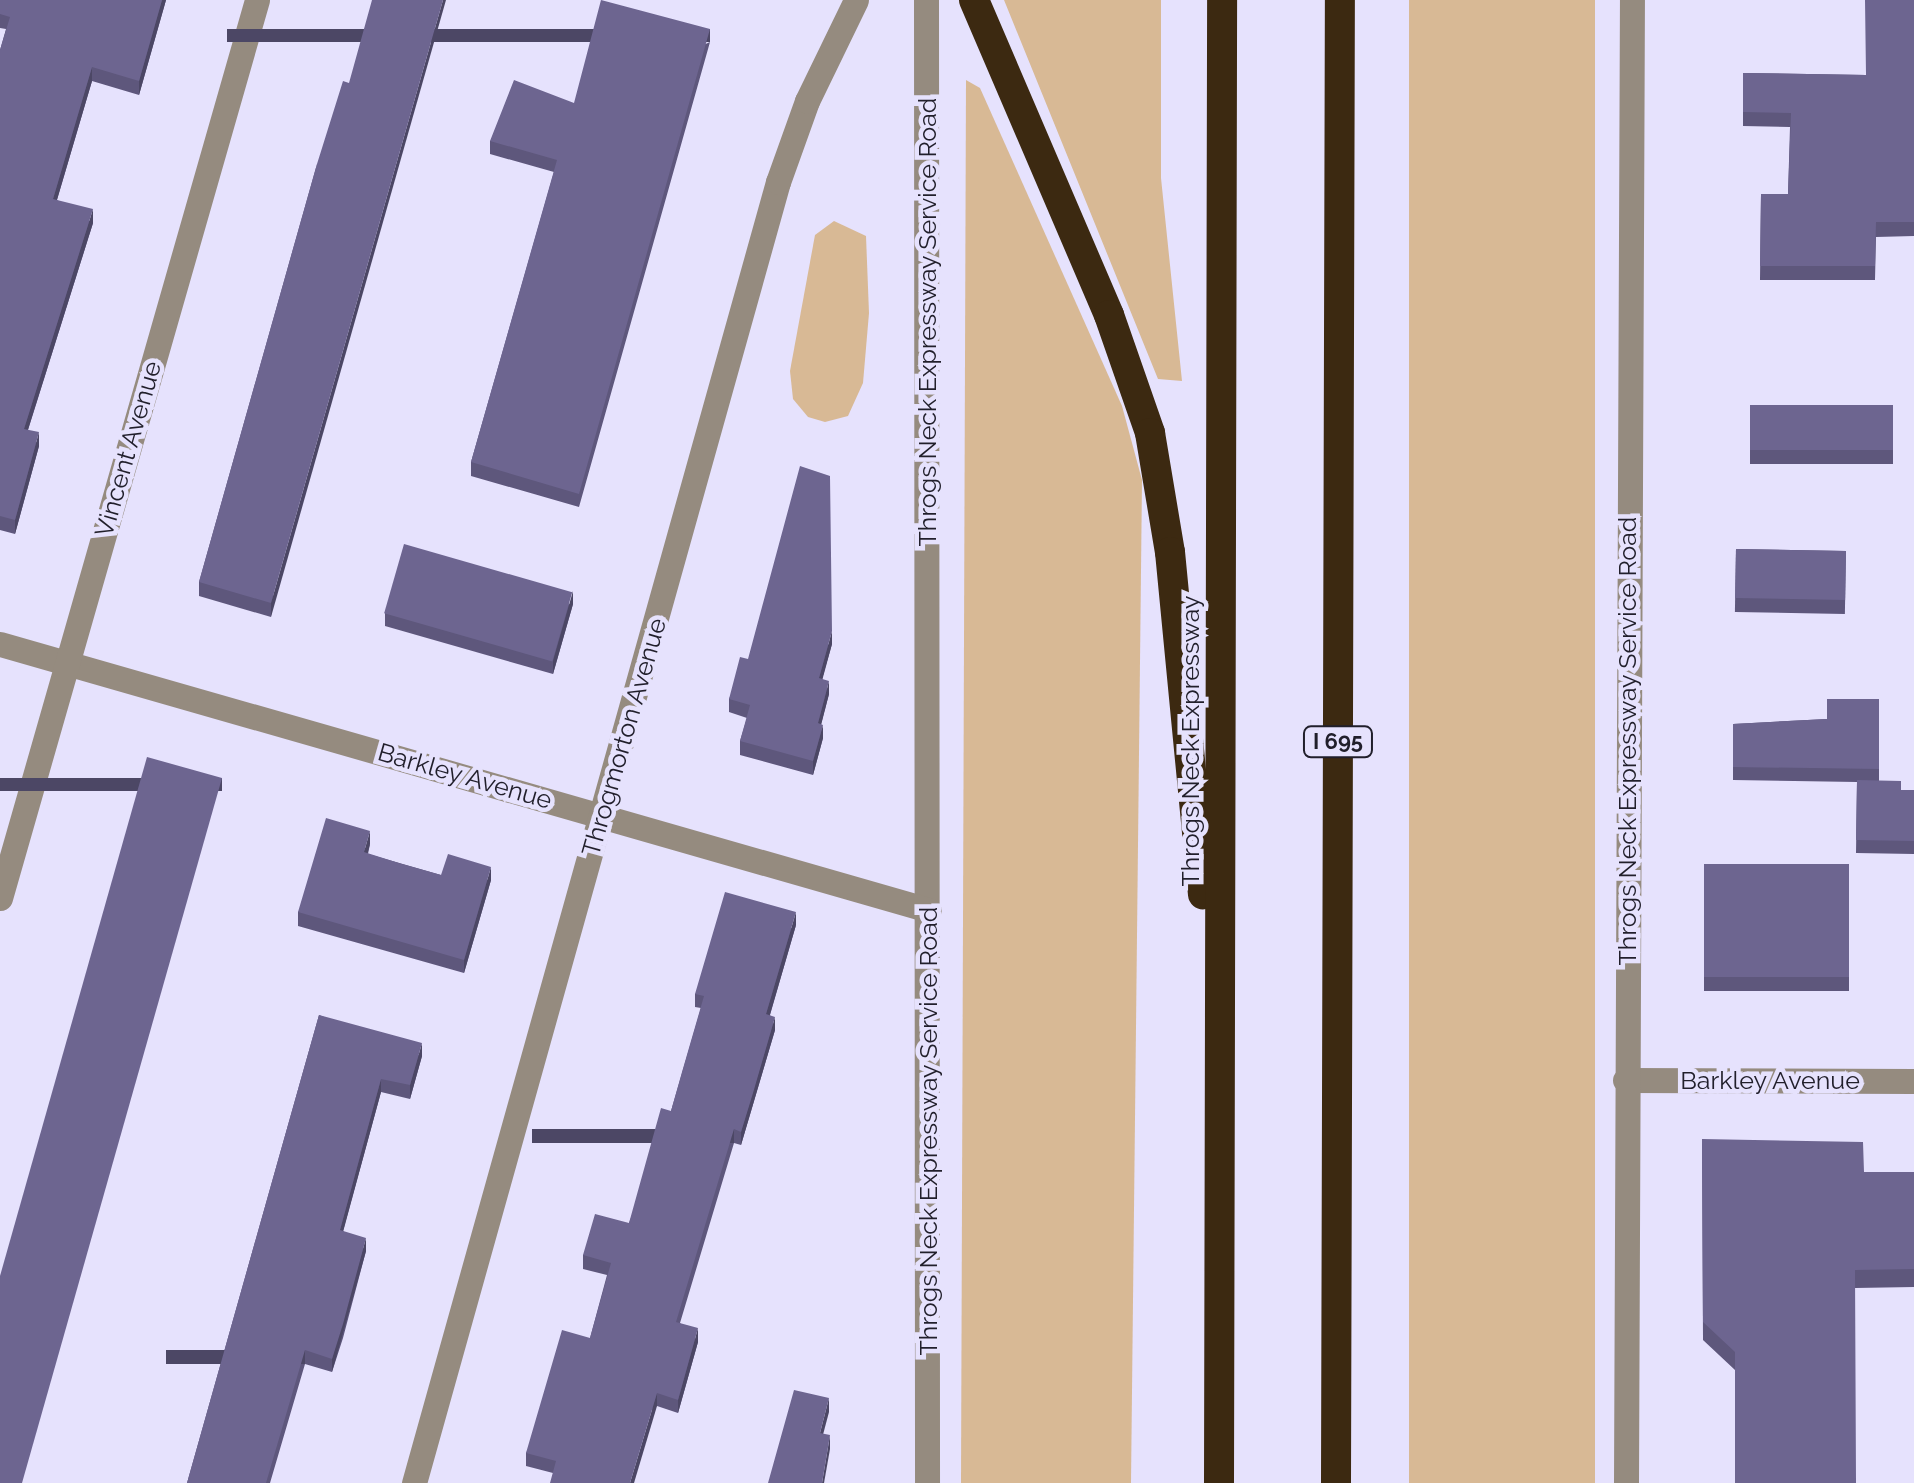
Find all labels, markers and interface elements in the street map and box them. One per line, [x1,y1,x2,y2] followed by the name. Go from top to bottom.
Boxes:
[912,97,942,547] street label: Throgs Neck Expressway Service Road
[88,357,168,541] street label: Vincent Avenue
[1612,516,1642,966] street label: Throgs Neck Expressway Service Road
[1175,595,1205,887] street label: Throgs Neck Expressway
[576,614,672,860] street label: Throgmorton Avenue
[1300,725,1376,759] road number: I 695
[374,737,556,815] street label: Barkley Avenue
[913,906,943,1356] street label: Throgs Neck Expressway Service Road
[1679,1065,1861,1095] street label: Barkley Avenue

